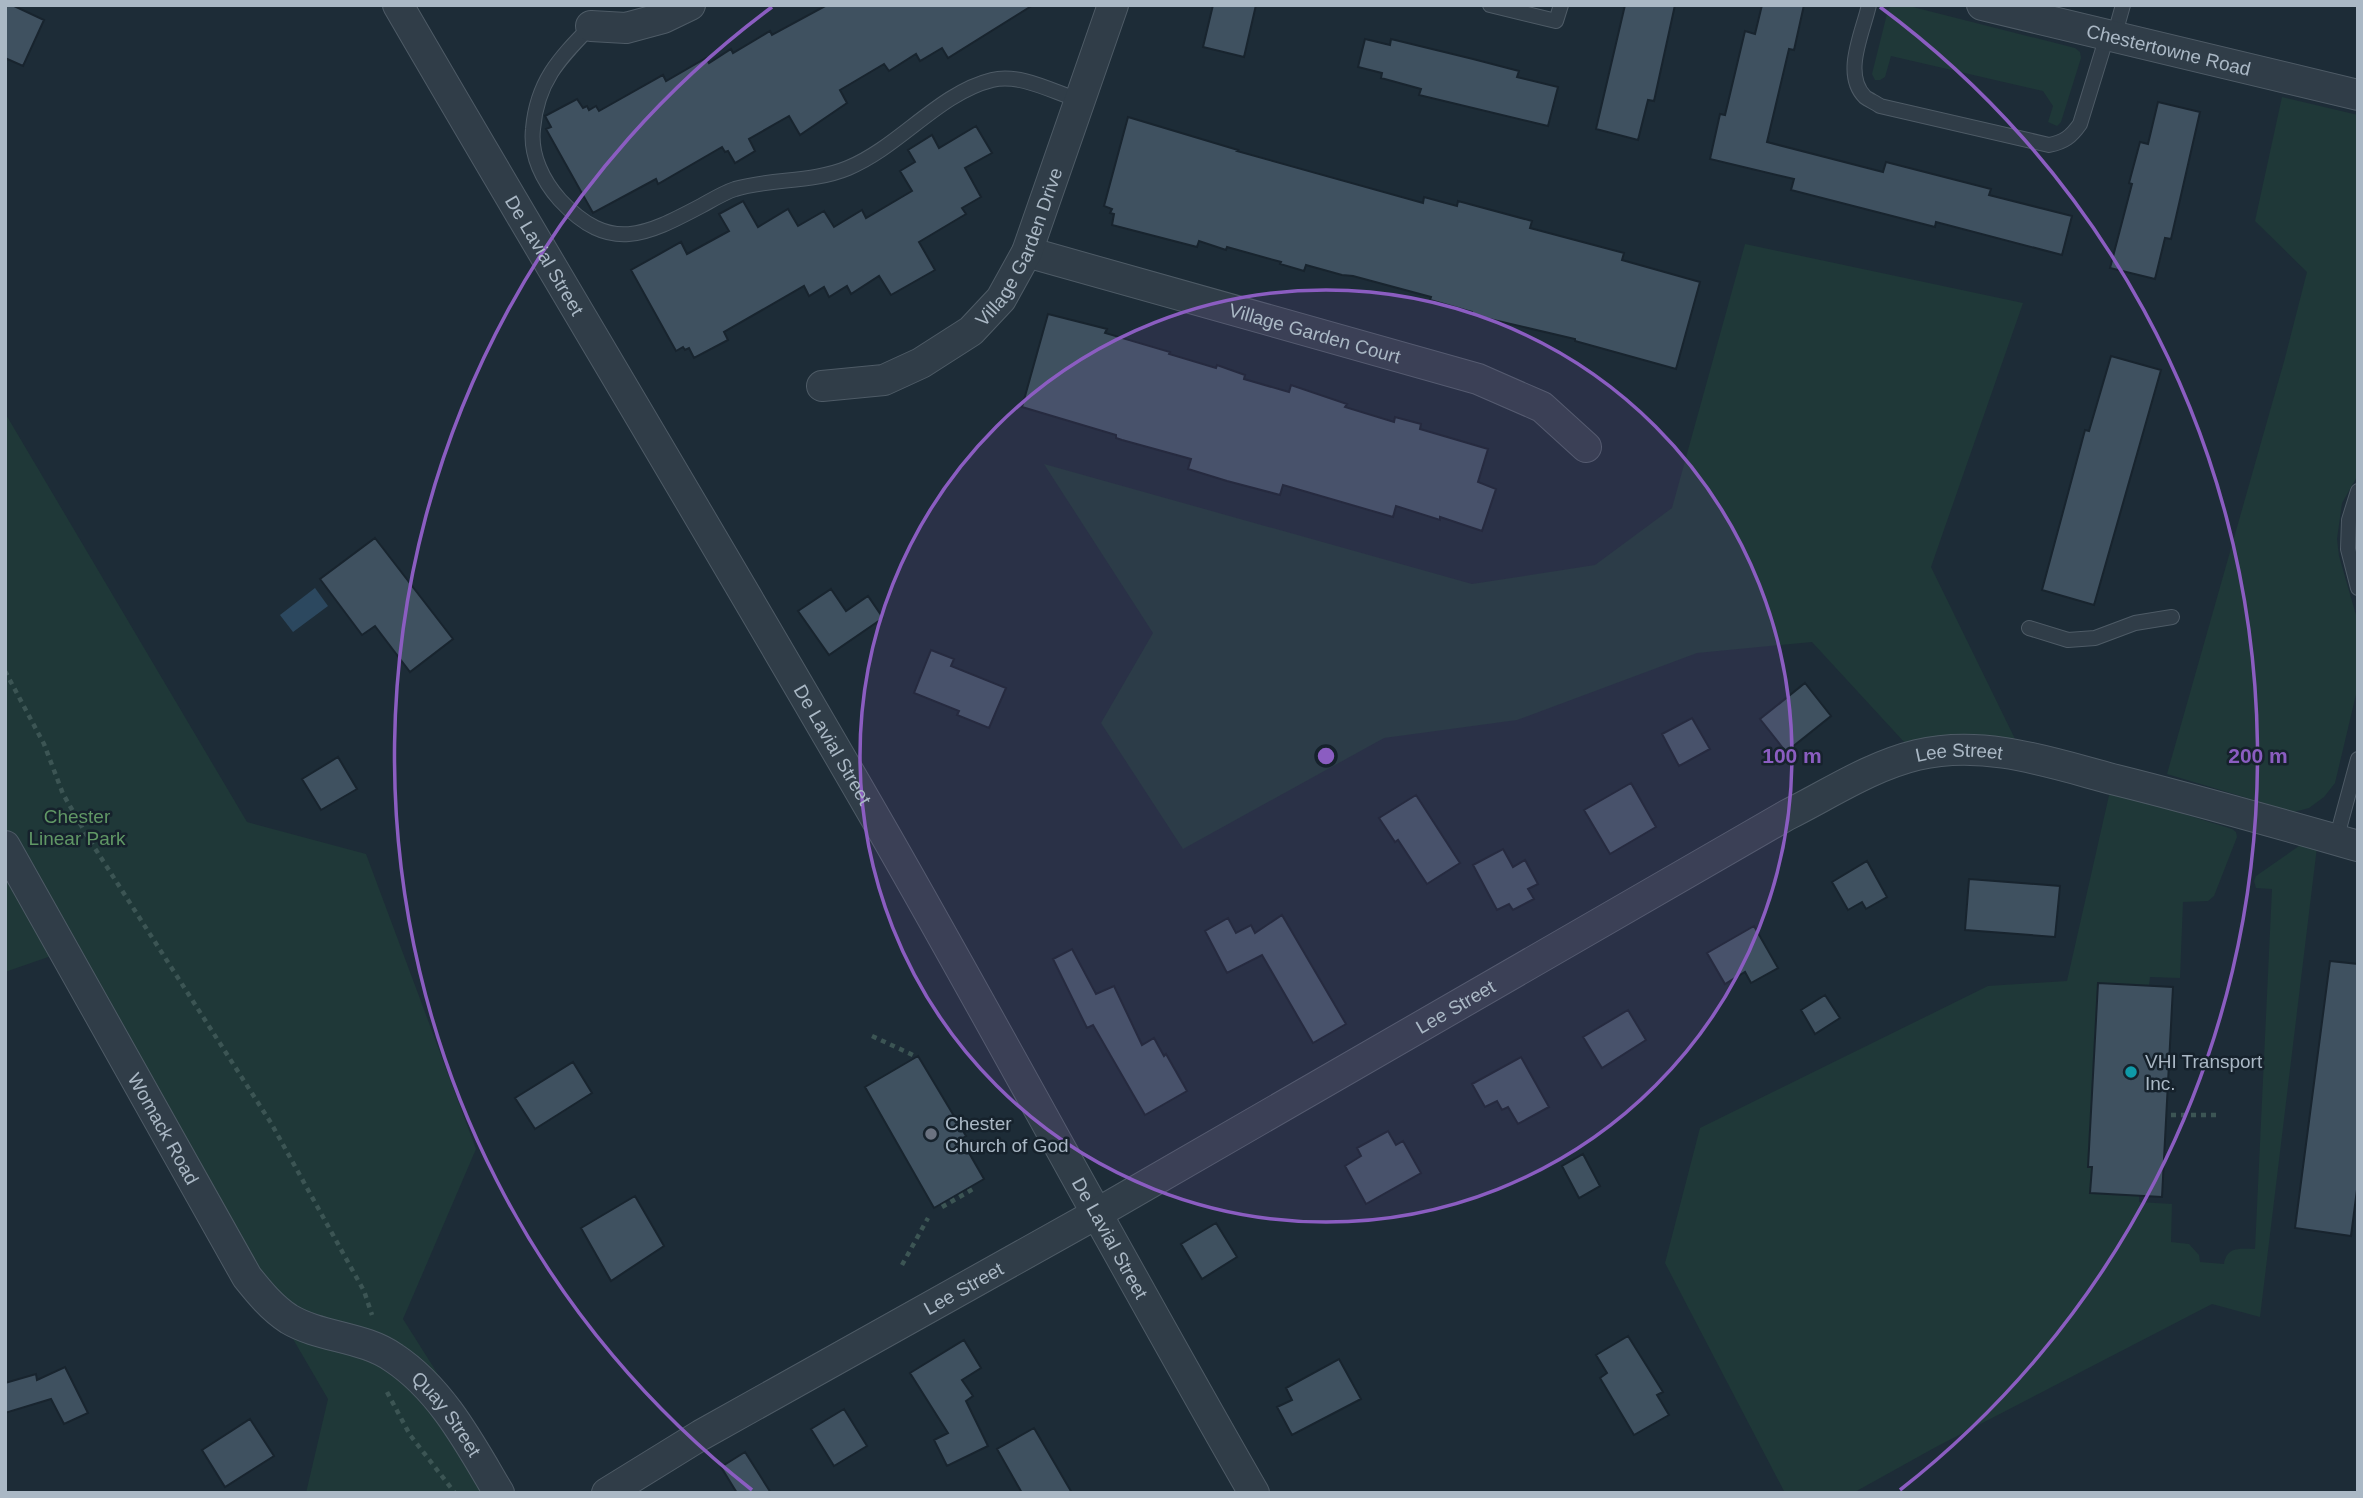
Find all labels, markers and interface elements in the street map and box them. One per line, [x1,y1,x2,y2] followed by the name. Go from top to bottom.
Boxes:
[2085,20,2253,79] street label: Chestertowne Road
[971,165,1066,330] street label: Village Garden Drive
[501,192,589,319] street label: De Lavial Street
[1227,299,1404,367] street label: Village Garden Court
[790,681,876,809] street label: De Lavial Street
[1913,739,2005,766] street label: Lee Street
[1314,744,1338,768] centre of rings
[1762,744,1822,767] text: 100 m
[2228,744,2288,767] text: 200 m
[28,806,126,849] park label: Chester Linear Park
[1412,975,1499,1038] street label: Lee Street
[2145,1051,2263,1094] place label: VHI Transport Inc.
[2123,1064,2139,1080] marker: VHI Transport Inc.
[124,1069,203,1188] street label: Womack Road
[945,1113,1069,1156] place label: Chester Church of God
[923,1126,939,1142] marker: Chester Church of God
[1068,1174,1153,1303] street label: De Lavial Street
[920,1257,1007,1319] street label: Lee Street
[408,1367,486,1461] street label: Quay Street

